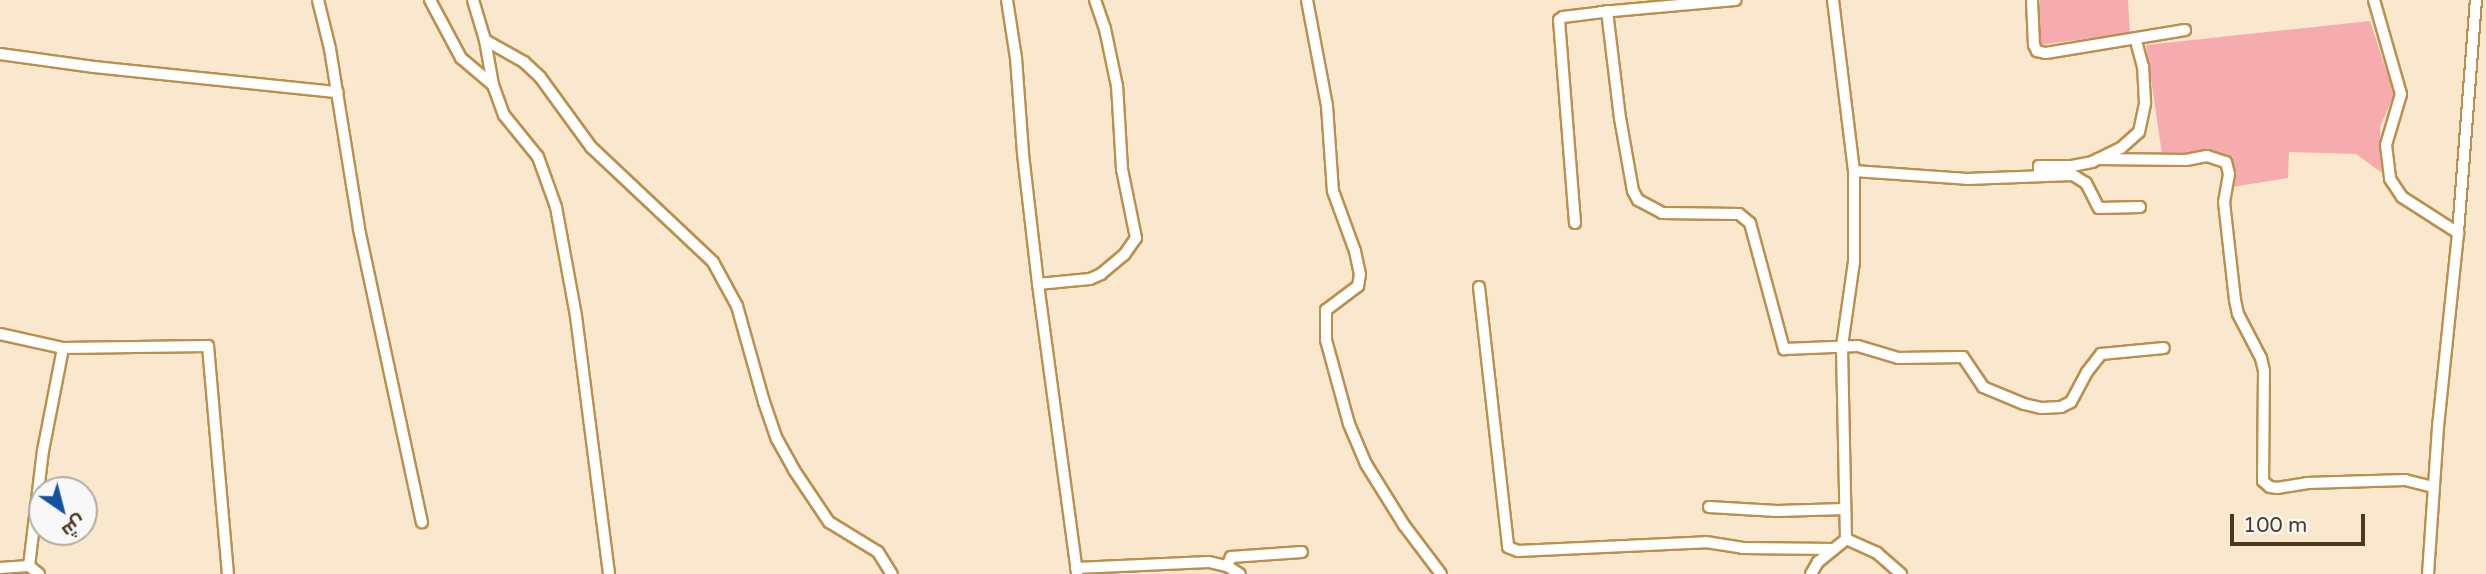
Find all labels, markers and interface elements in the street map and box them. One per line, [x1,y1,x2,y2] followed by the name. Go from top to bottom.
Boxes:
[28,476,98,546] north arrow
[2234,500,2369,544] scale bar
[58,511,90,543] text: ش
[2243,513,2307,538] text: 100 m

